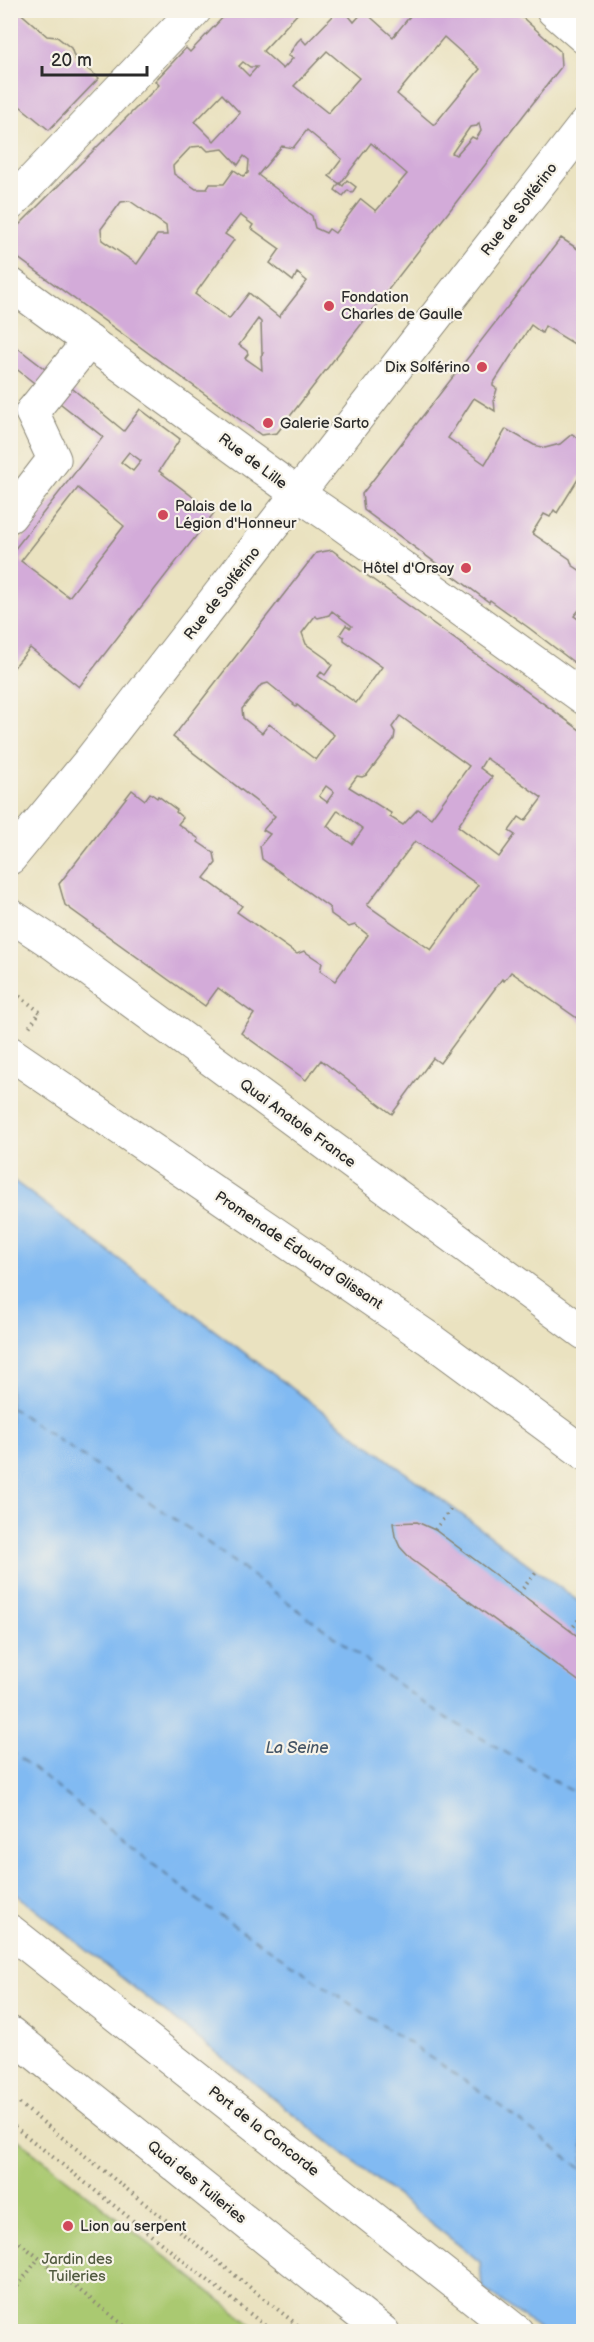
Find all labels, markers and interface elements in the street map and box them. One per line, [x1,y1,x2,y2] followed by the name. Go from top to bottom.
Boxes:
[42,39,147,77] scale bar
[51,50,92,71] text: 20 m
[477,159,562,260] street label: Rue de Solférino
[341,288,463,324] place label: Fondation Charles de Gaulle
[322,299,336,313] marker: Fondation Charles de Gaulle
[385,358,470,377] place label: Dix Solférino
[475,360,489,374] marker: Dix Solférino
[280,414,369,433] place label: Galerie Sarto
[261,416,275,430] marker: Galerie Sarto
[215,429,291,493] street label: Rue de Lille
[175,497,297,533] place label: Palais de la Légion d'Honneur
[156,508,170,522] marker: Palais de la Légion d'Honneur
[180,543,265,644] street label: Rue de Solférino
[363,559,454,578] place label: Hôtel d'Orsay
[459,561,473,575] marker: Hôtel d'Orsay
[236,1075,360,1172] street label: Quai Anatole France
[211,1187,387,1314] street label: Promenade Édouard Glissant
[266,1739,328,1758] water label: La Seine
[204,2082,323,2181] street label: Port de la Concorde
[143,2137,250,2228] street label: Quai des Tuileries
[80,2217,187,2236] place label: Lion au serpent
[61,2219,75,2233] marker: Lion au serpent
[42,2250,113,2286] park label: Jardin des Tuileries

